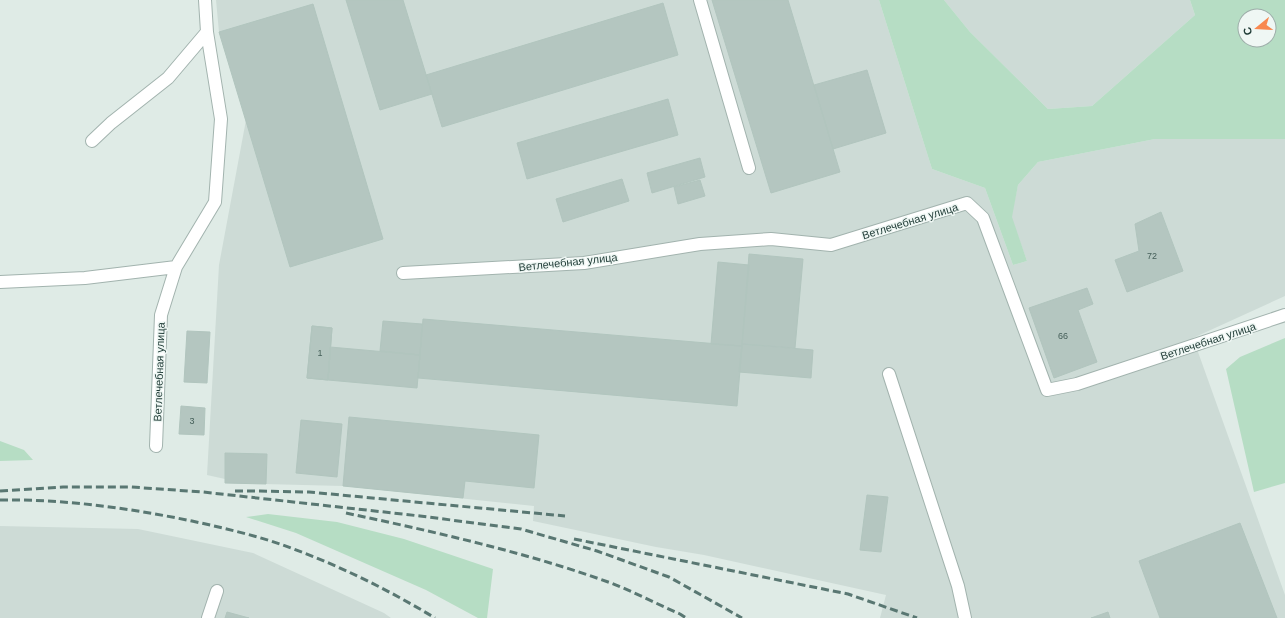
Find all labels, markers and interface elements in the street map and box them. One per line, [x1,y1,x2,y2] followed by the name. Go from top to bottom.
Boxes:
[1237,8,1277,48] north arrow
[1241,25,1254,37] text: С
[861,200,960,241] street label: Ветлечебная улица
[518,251,619,273] street label: Ветлечебная улица
[1147,251,1157,261] house number: 72
[1159,320,1258,362] street label: Ветлечебная улица
[151,321,167,422] street label: Ветлечебная улица
[1058,331,1068,341] house number: 66
[317,348,323,358] house number: 1
[189,416,195,426] house number: 3

